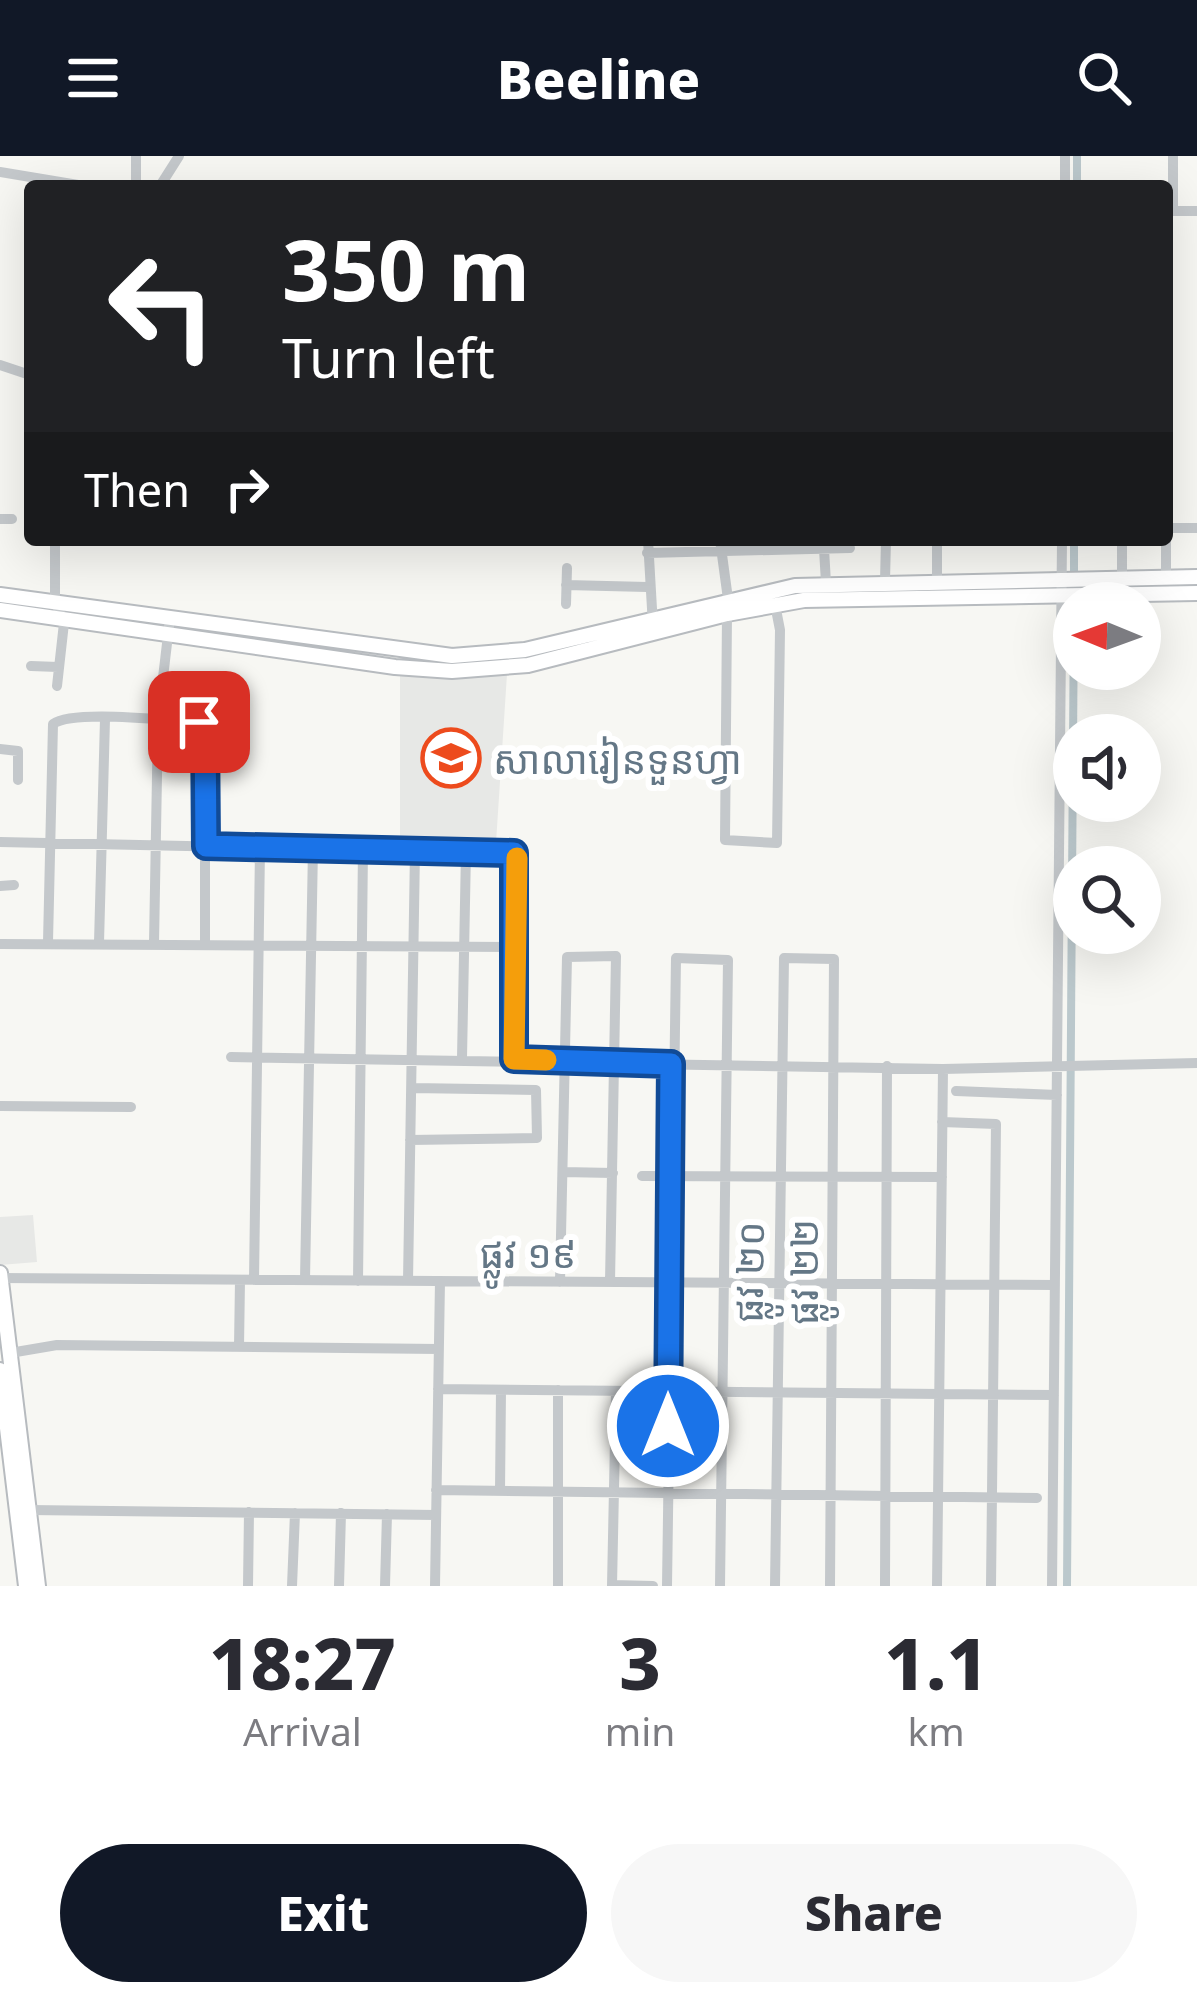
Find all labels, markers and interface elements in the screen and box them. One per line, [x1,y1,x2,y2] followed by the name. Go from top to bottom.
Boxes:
[497,41,700,115] text: Beeline
[60,45,126,111] icon: menu
[1071,45,1137,111] icon: search
[282,211,530,326] text: 350 m
[84,228,240,384] icon: left
[282,320,495,394] text: Turn left
[214,456,280,522] icon: right
[84,459,190,520] text: Then
[1053,582,1161,690] north arrow
[1053,582,1161,954] map controls
[148,671,250,773] pin
[166,689,232,755] icon: arrive
[1053,714,1161,822] button: sound
[420,727,482,789] school or university icon: សាលារៀនទួនហ្វា
[493,732,742,785] place label: សាលារៀនទួនហ្វា
[1053,846,1161,954] button: search
[776,1219,839,1325] street label: ផ្លូវ ២២
[721,1221,786,1323] street label: ផ្លូវ ២០
[479,1226,577,1289] street label: ផ្លូវ ១៩
[605,1363,731,1489] position arrow
[209,1613,396,1711] text: 18:27
[619,1613,661,1711] text: 3
[884,1613,988,1711] text: 1.1
[243,1704,362,1757] text: Arrival
[605,1704,675,1757] text: min
[908,1704,965,1757] text: km
[60,1844,587,1982] button: Exit
[611,1844,1137,1982] button: Share

